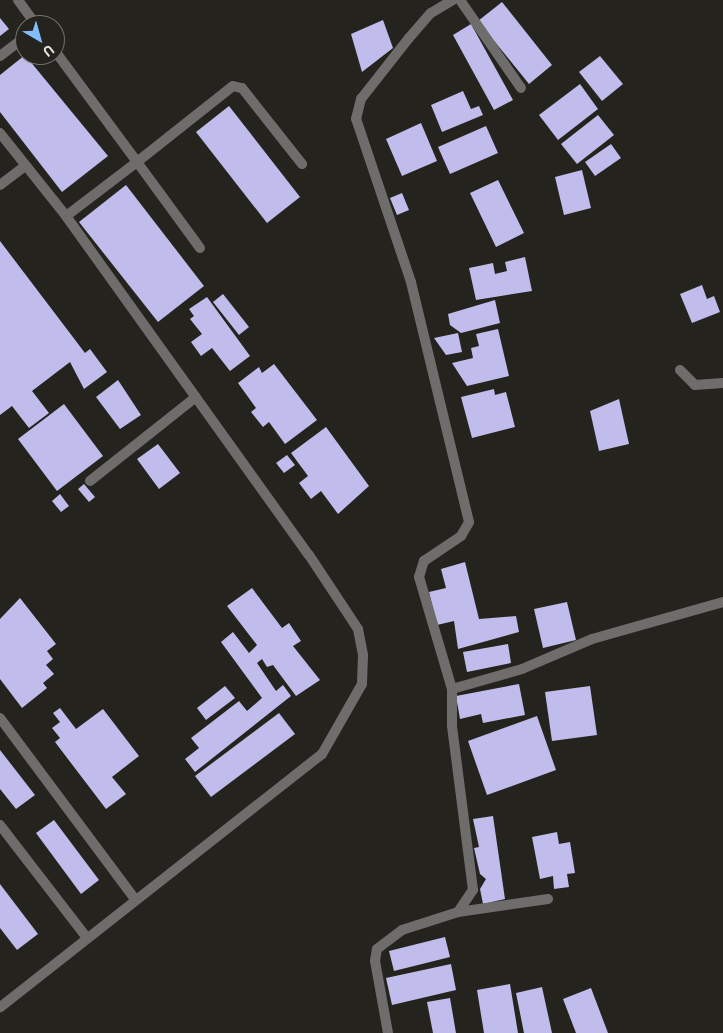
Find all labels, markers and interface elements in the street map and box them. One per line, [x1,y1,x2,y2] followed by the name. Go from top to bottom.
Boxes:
[15,15,65,65] north arrow
[40,42,57,60] text: U

